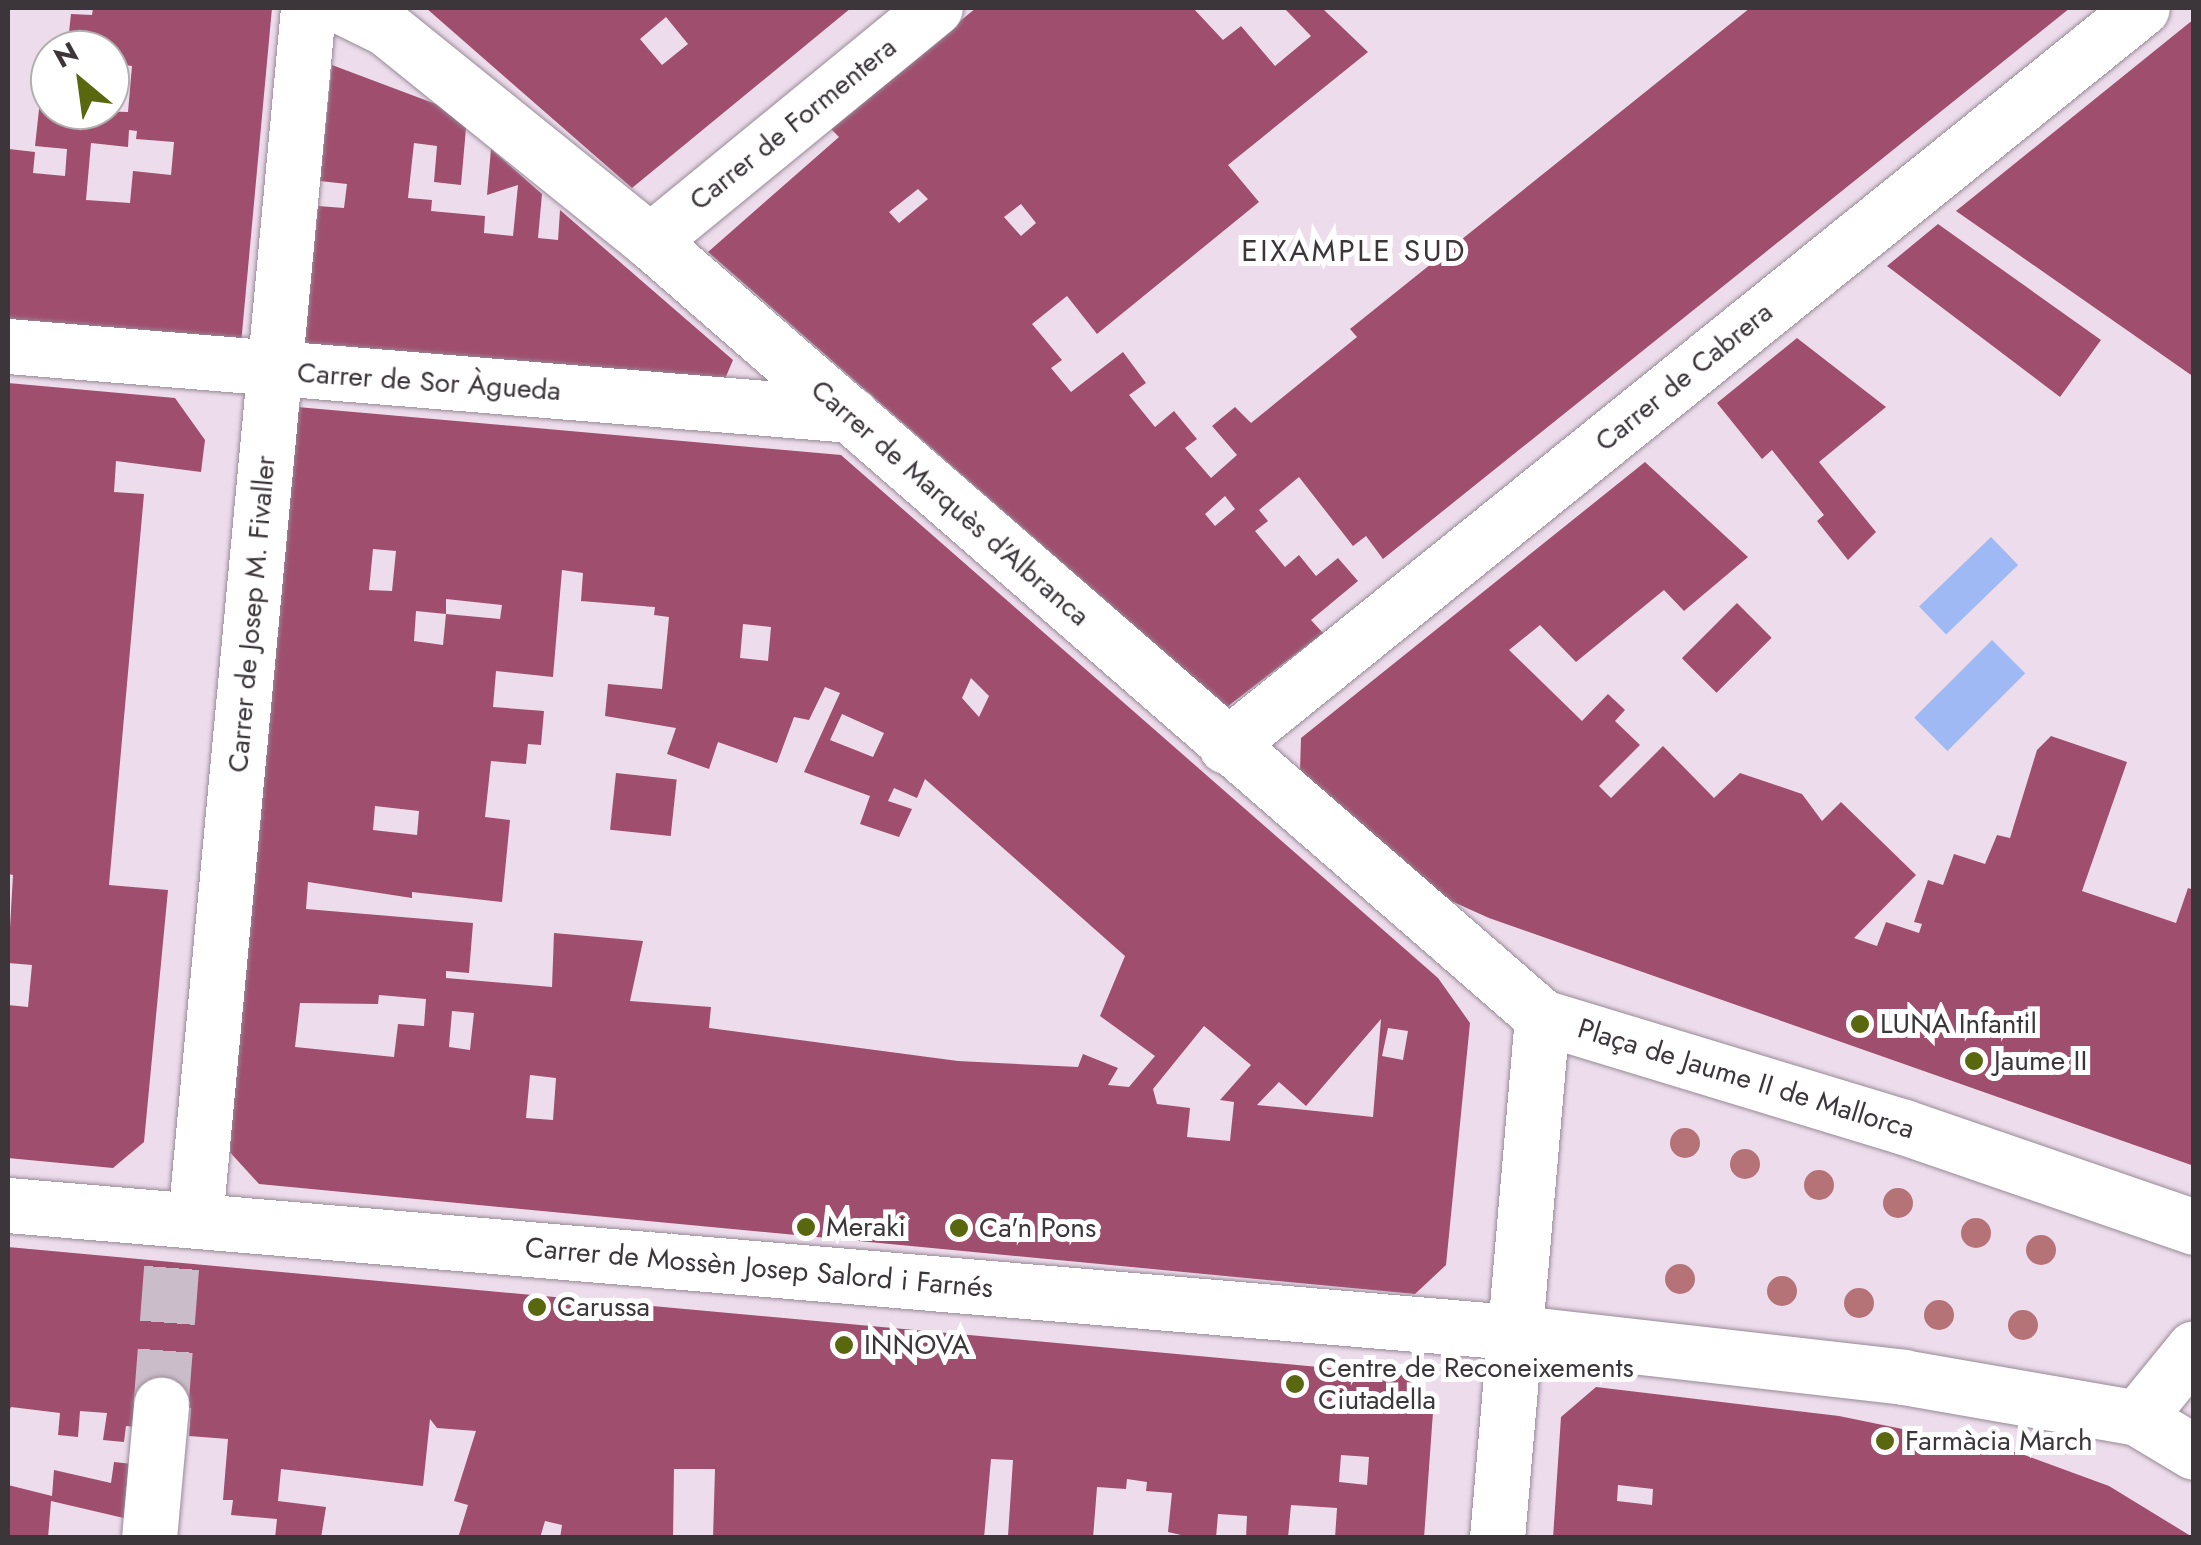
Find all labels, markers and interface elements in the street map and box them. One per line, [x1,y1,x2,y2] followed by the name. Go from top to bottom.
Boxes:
[30,30,130,130] north arrow
[683,30,903,218] street label: Carrer de Formentera
[47,32,86,78] text: N
[1241,233,1467,269] district label: EIXAMPLE SUD
[1589,295,1779,459] street label: Carrer de Cabrera
[296,356,562,408] street label: Carrer de Sor Àgueda
[804,373,1096,633] street label: Carrer de Marquès d'Albranca
[221,454,283,774] street label: Carrer de Josep M. Fivaller
[1880,1007,2037,1041] place label: LUNA Infantil
[1574,1012,1918,1146] street label: Plaça de Jaume II de Mallorca
[1849,1013,1871,1035] marker: LUNA Infantil
[1994,1044,2087,1078] place label: Jaume II
[1963,1050,1985,1072] marker: Jaume II
[826,1210,906,1244] place label: Meraki
[979,1211,1096,1245] place label: Ca'n Pons
[795,1216,817,1238] marker: Meraki
[948,1217,970,1239] marker: Ca'n Pons
[524,1231,994,1305] street label: Carrer de Mossèn Josep Salord i Farnés
[557,1290,650,1324] place label: Carussa
[526,1296,548,1318] marker: Carussa
[864,1328,970,1362] place label: INNOVA
[833,1334,855,1356] marker: INNOVA
[1318,1351,1634,1417] place label: Centre de Reconeixements Ciutadella
[1282,1371,1308,1397] marker: Centre de Reconeixements Ciutadella
[1905,1424,2093,1458] place label: Farmàcia March
[1874,1430,1896,1452] marker: Farmàcia March

